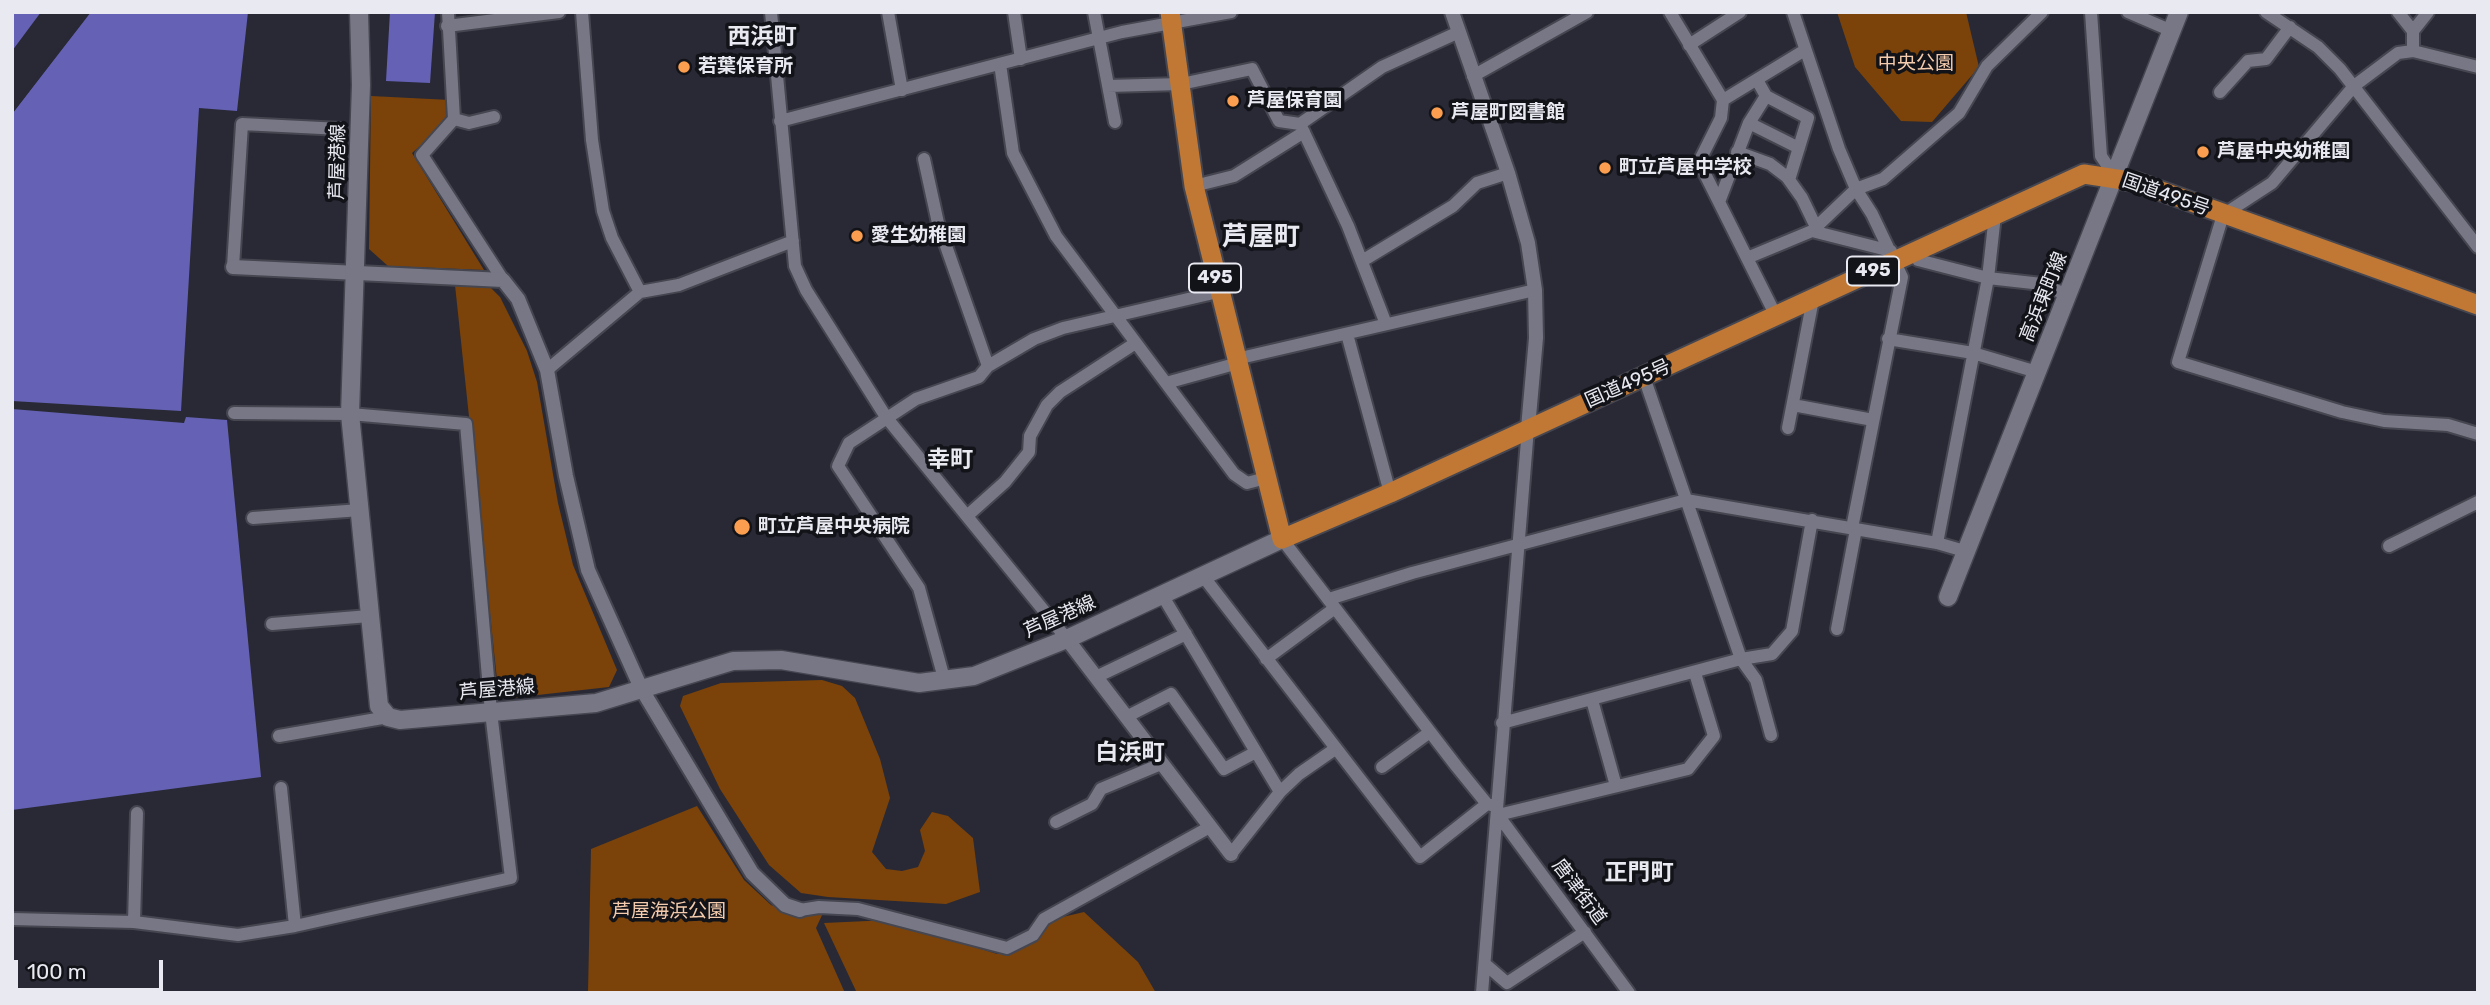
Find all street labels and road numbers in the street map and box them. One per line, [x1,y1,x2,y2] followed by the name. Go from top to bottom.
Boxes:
[326,124,350,200] street label: 芦屋港線
[2119,169,2213,221] street label: 国道495号
[2016,249,2072,345] street label: 高浜東町線
[1847,256,1899,286] road number: 495
[1189,264,1241,292] road number: 495
[1582,355,1674,413] street label: 国道495号
[1021,591,1099,643] street label: 芦屋港線
[458,675,536,705] street label: 芦屋港線
[1547,855,1611,929] street label: 唐津街道

